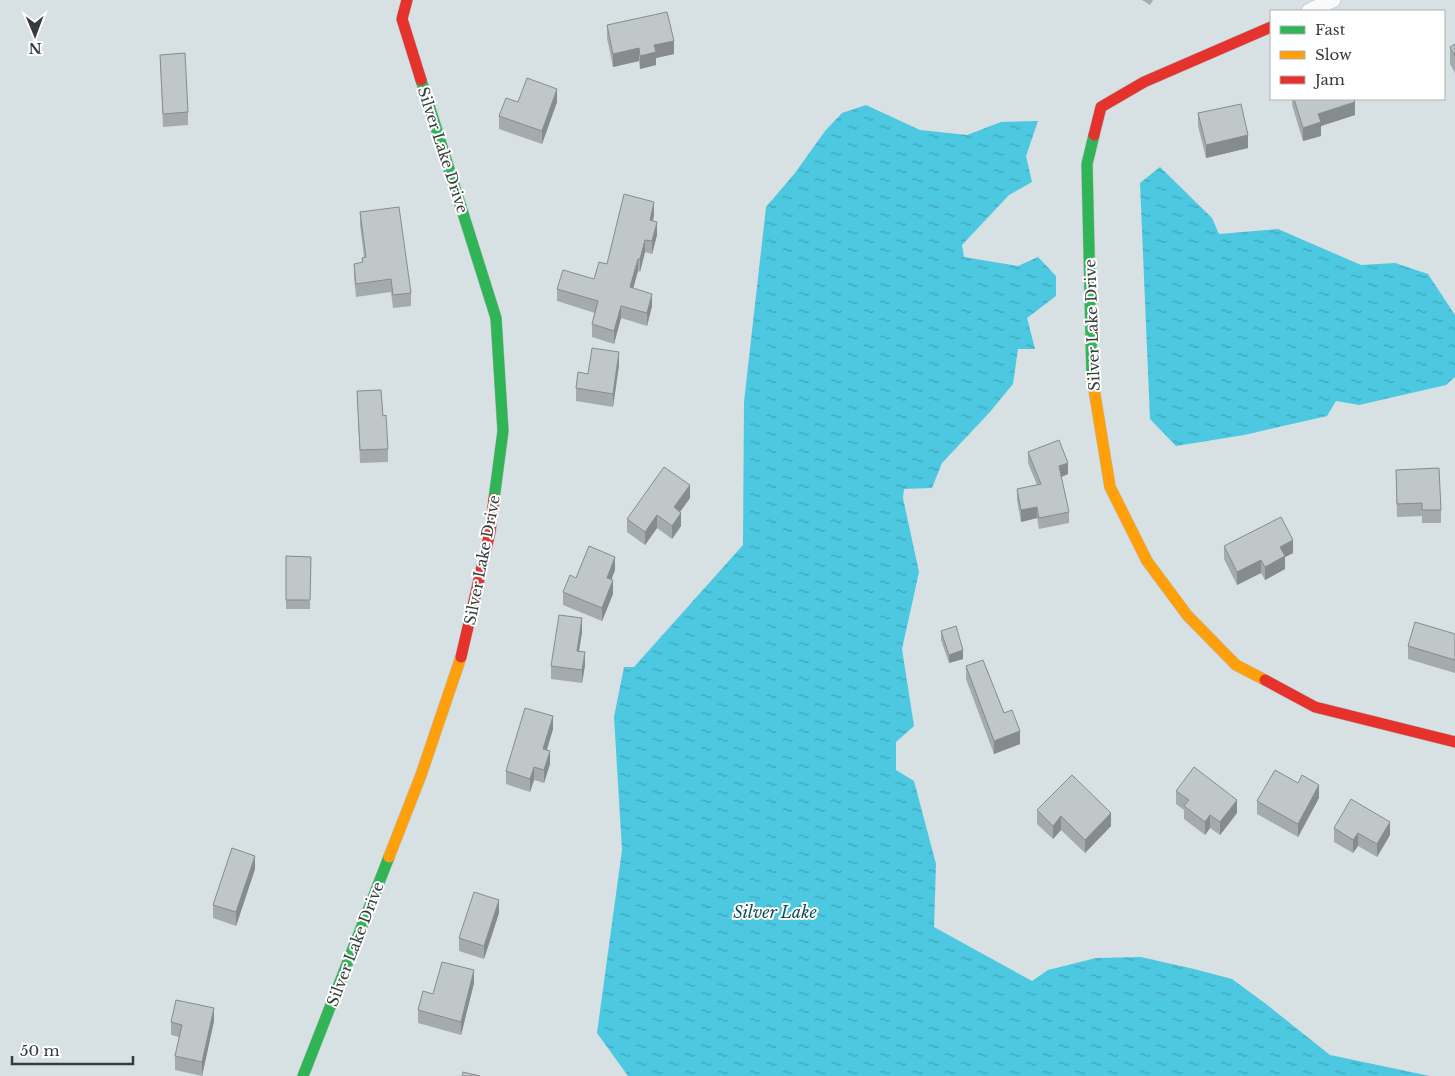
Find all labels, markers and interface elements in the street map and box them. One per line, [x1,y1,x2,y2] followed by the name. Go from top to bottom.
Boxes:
[10,10,60,60] north arrow
[1270,10,1445,100] legend
[1315,20,1346,39] text: Fast
[28,39,42,57] text: N
[1315,45,1352,64] text: Slow
[1313,70,1345,89] text: Jam
[414,84,472,216] street label: Silver Lake Drive
[1080,259,1104,391] street label: Silver Lake Drive
[460,494,504,626] street label: Silver Lake Drive
[323,879,387,1009] street label: Silver Lake Drive
[733,902,817,922] water label: Silver Lake
[12,1034,134,1066] scale bar
[20,1041,60,1060] text: 50 m

